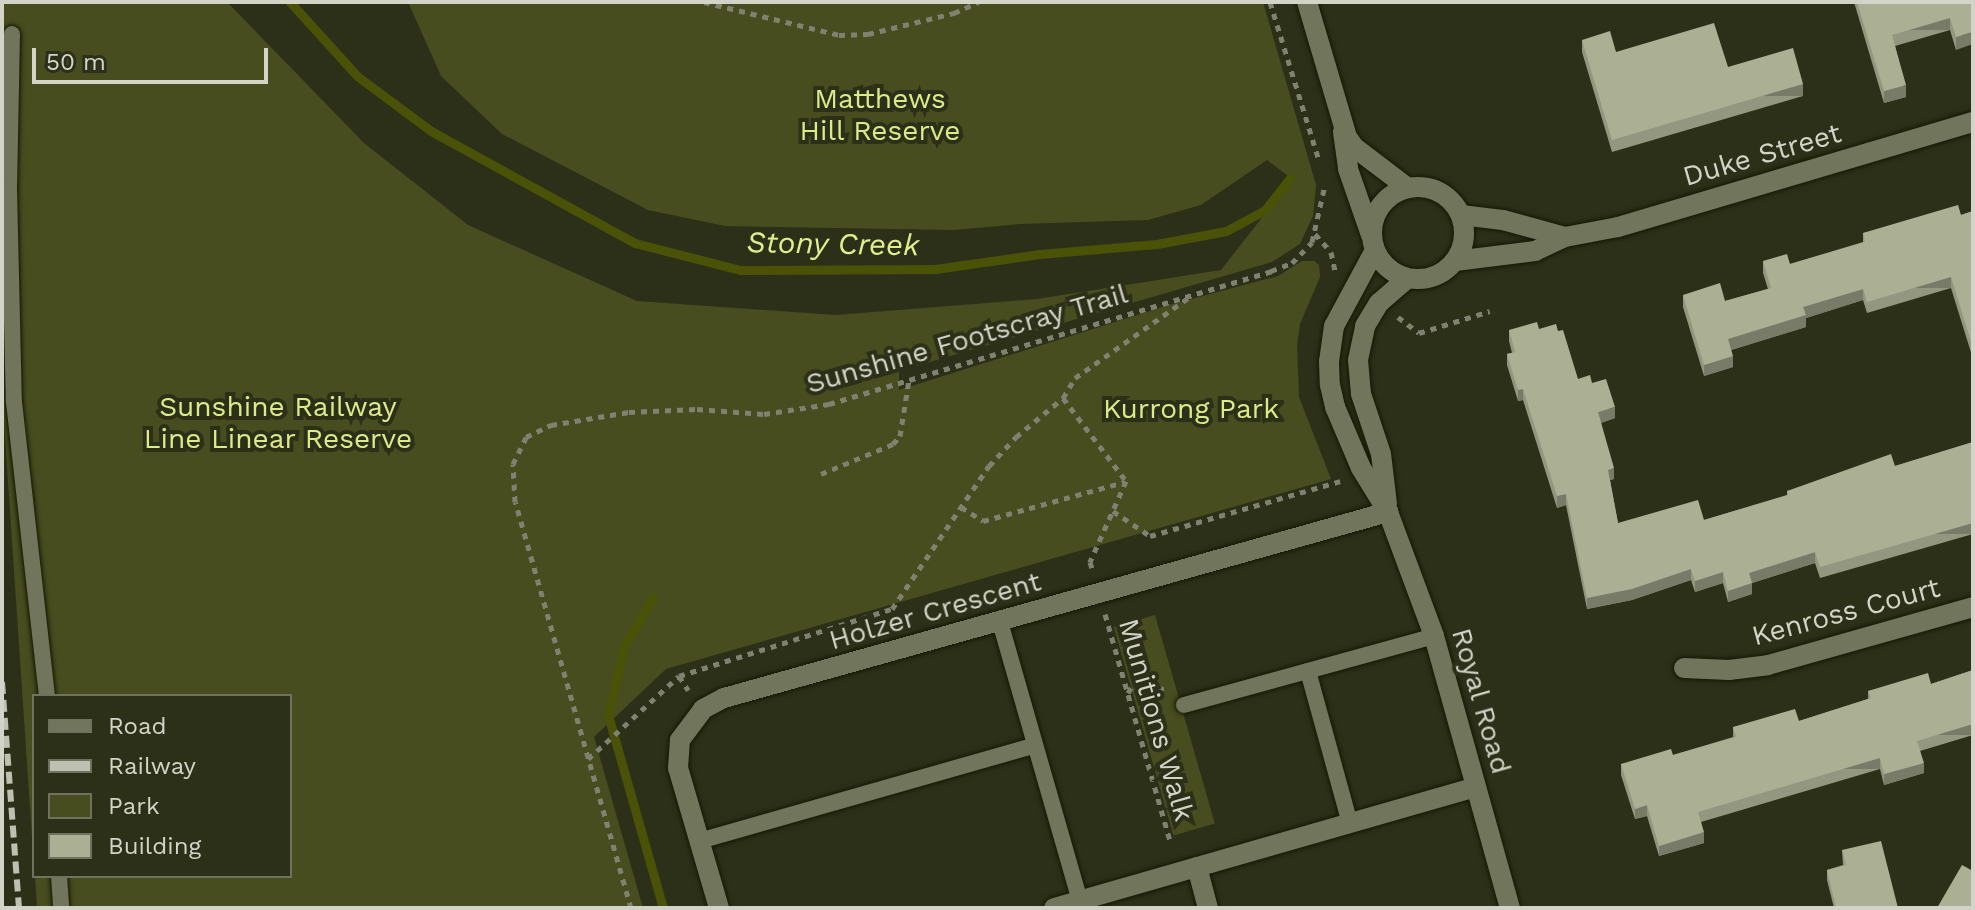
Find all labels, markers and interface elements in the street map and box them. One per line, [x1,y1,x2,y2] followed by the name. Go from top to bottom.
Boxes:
[36,32,272,82] scale bar
[46,48,106,76] text: 50 m
[799,82,961,148] park label: Matthews Hill Reserve
[1679,116,1845,194] street label: Duke Street
[746,224,920,264] water label: Stony Creek
[802,277,1132,401] street label: Sunshine Footscray Trail
[143,390,413,456] park label: Sunshine Railway Line Linear Reserve
[1103,392,1279,426] park label: Kurrong Park
[825,565,1045,657] street label: Holzer Crescent
[1748,571,1944,653] street label: Kenross Court
[1111,615,1201,825] street label: Munitions Walk
[1444,624,1518,778] street label: Royal Road
[32,694,292,878] legend
[108,712,167,740] text: Road
[108,752,196,780] text: Railway
[108,792,160,820] text: Park
[108,832,201,860] text: Building

